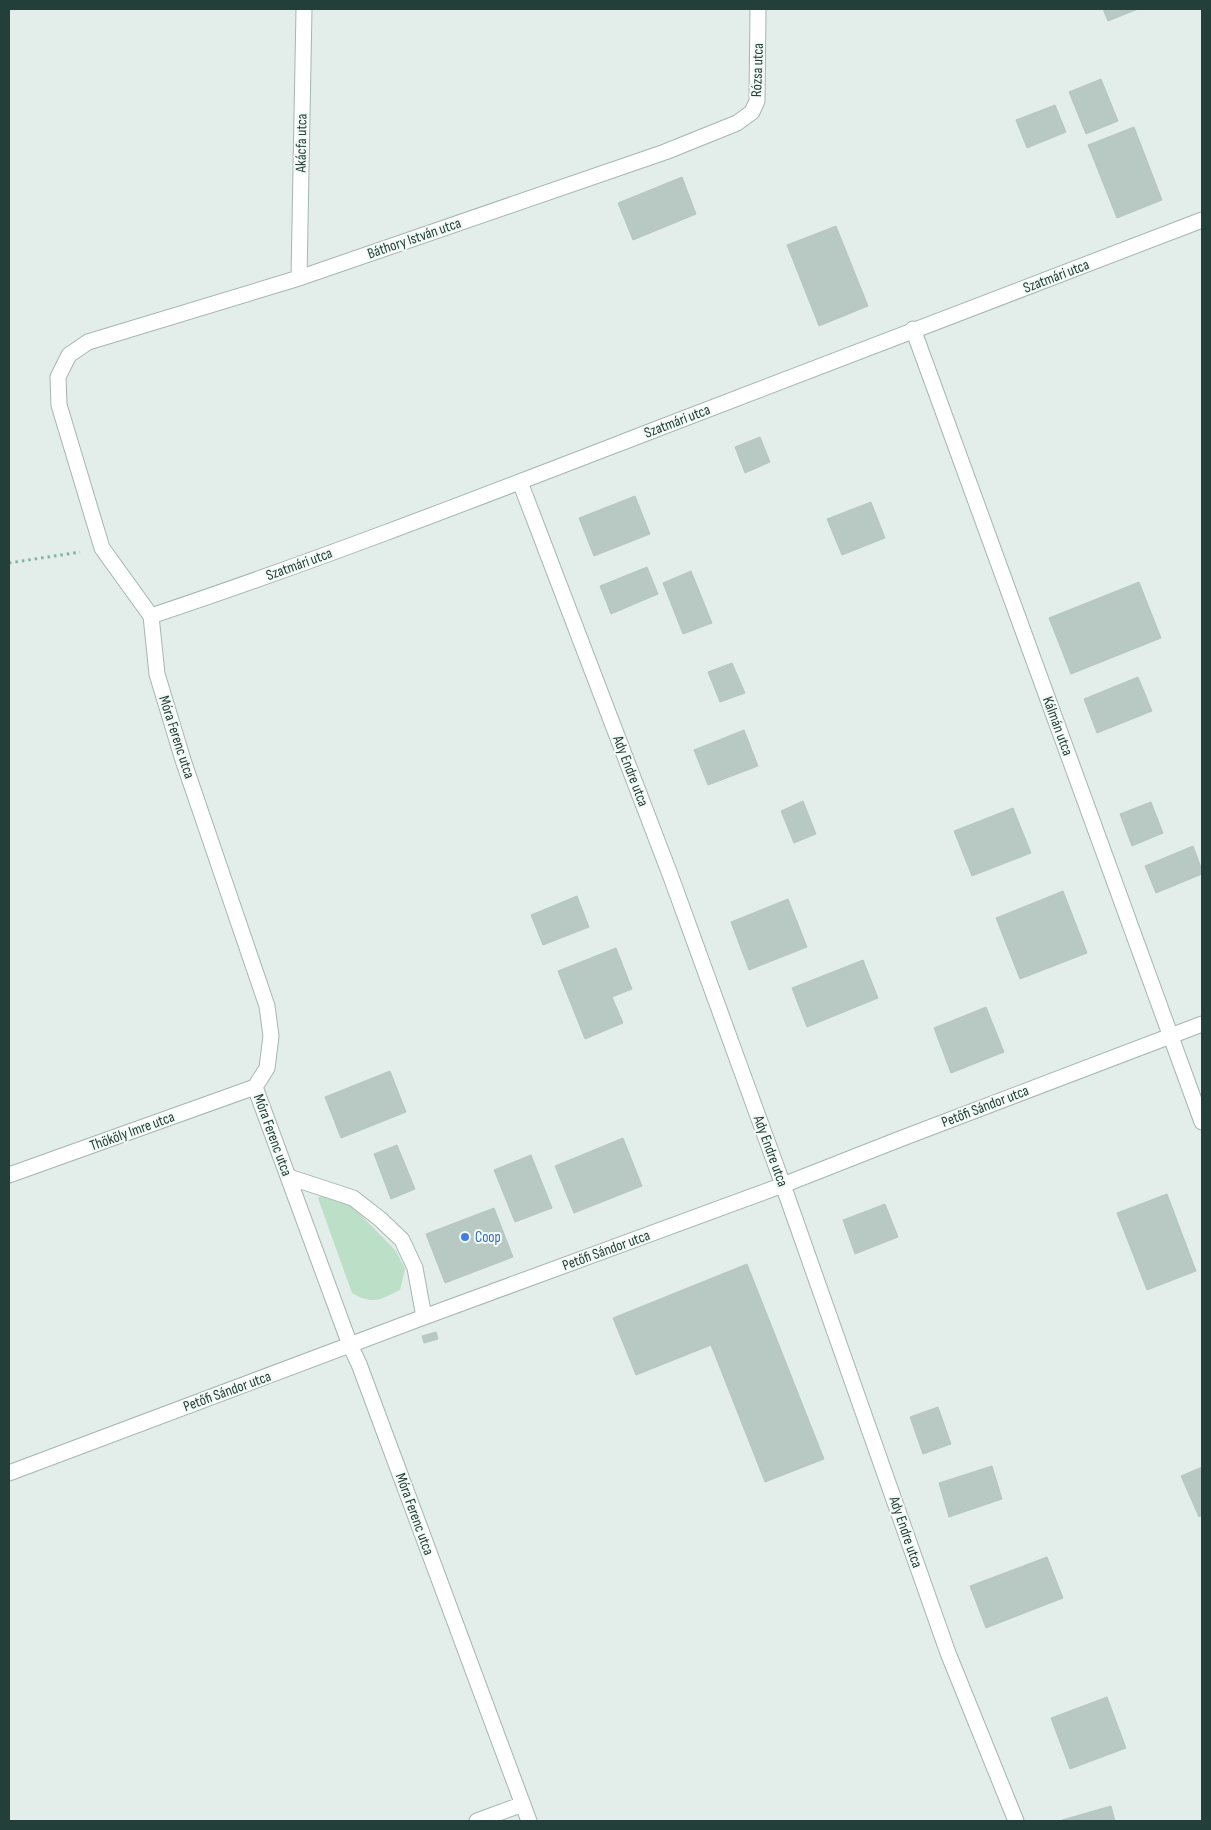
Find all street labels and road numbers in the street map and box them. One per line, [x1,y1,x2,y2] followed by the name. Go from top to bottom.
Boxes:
[747,42,768,97] street label: Rózsa utca
[291,113,312,174] street label: Akácfa utca
[365,213,464,263] street label: Báthory István utca
[1020,255,1092,298] street label: Szatmári utca
[641,400,713,443] street label: Szatmári utca
[263,544,335,585] street label: Szatmári utca
[154,693,199,781] street label: Móra Ferenc utca
[1038,694,1077,759] street label: Kálmán utca
[608,732,653,809] street label: Ady Endre utca
[939,1081,1032,1132] street label: Petőfi Sándor utca
[249,1091,296,1179] street label: Móra Ferenc utca
[87,1107,177,1156] street label: Thököly Imre utca
[749,1112,792,1190] street label: Ady Endre utca
[560,1226,653,1275] street label: Petőfi Sándor utca
[181,1367,274,1416] street label: Petőfi Sándor utca
[391,1470,438,1558] street label: Móra Ferenc utca
[884,1493,927,1571] street label: Ady Endre utca

